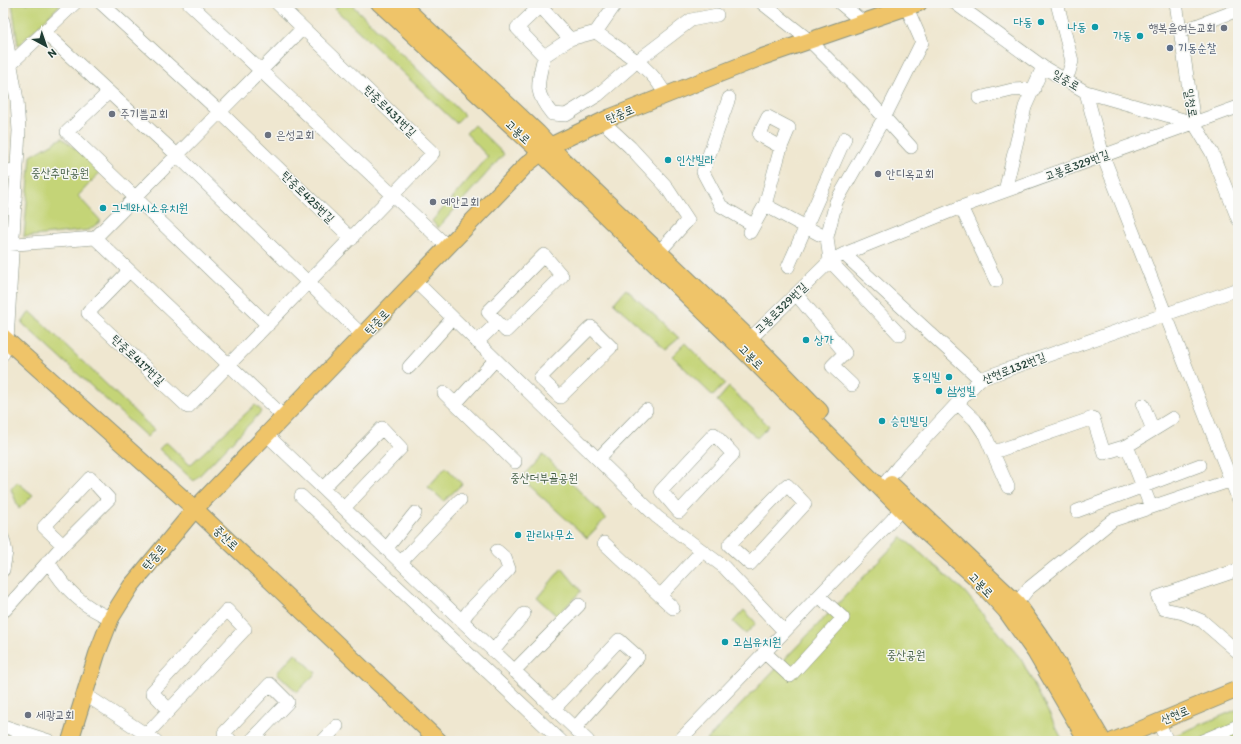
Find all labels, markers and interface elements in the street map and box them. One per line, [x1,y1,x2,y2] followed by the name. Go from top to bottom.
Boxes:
[1014,15,1033,29] place label: 다동
[1036,17,1046,27] marker: 다동
[1068,20,1087,34] place label: 나동
[1148,21,1216,35] place label: 행복을여는교회
[1090,22,1100,32] marker: 나동
[1219,23,1229,33] marker: 행복을여는교회
[26,26,66,66] north arrow
[1113,29,1132,43] place label: 가동
[1135,31,1145,41] marker: 가동
[1178,41,1217,55] place label: 기동순찰
[1165,43,1175,53] marker: 기동순찰
[45,46,59,61] text: N
[1050,67,1082,93] street label: 일중로
[361,82,419,140] street label: 탄중로431번길
[1182,88,1200,118] street label: 일청로
[604,102,636,126] street label: 탄중로
[120,107,168,121] place label: 주기쁨교회
[107,109,117,119] marker: 주기쁨교회
[503,117,533,147] street label: 고봉로
[276,128,315,142] place label: 은성교회
[263,130,273,140] marker: 은성교회
[1043,147,1111,183] street label: 고봉로329번길
[676,153,715,167] place label: 인산빌라
[663,155,673,165] marker: 인산빌라
[31,166,89,180] park label: 중산추만공원
[886,167,934,181] place label: 안디옥교회
[279,168,338,226] street label: 탄중로425번길
[873,169,883,179] marker: 안디옥교회
[441,195,480,209] place label: 예안교회
[428,197,438,207] marker: 예안교회
[111,201,188,215] place label: 그네와시소유치원
[98,203,108,213] marker: 그네와시소유치원
[752,279,810,336] street label: 고봉로329번길
[362,307,392,337] street label: 탄중로
[109,332,168,388] street label: 탄중로417번길
[814,333,834,347] place label: 상가
[801,335,811,345] marker: 상가
[736,342,766,372] street label: 고봉로
[980,349,1048,386] street label: 산현로132번길
[912,370,941,384] place label: 동익빌
[944,372,954,382] marker: 동익빌
[947,384,976,398] place label: 삼성빌
[934,386,944,396] marker: 삼성빌
[890,414,929,428] place label: 승민빌딩
[877,416,887,426] marker: 승민빌딩
[510,471,578,485] park label: 중산더부골공원
[211,523,241,553] street label: 중산로
[526,528,574,542] place label: 관리사무소
[513,530,523,540] marker: 관리사무소
[139,541,169,573] street label: 탄중로
[966,570,996,600] street label: 고봉로
[733,635,781,649] place label: 모심유치원
[720,637,730,647] marker: 모심유치원
[887,648,925,662] park label: 중산공원
[1159,703,1191,727] street label: 산현로
[36,708,75,722] place label: 세광교회
[23,710,33,720] marker: 세광교회

